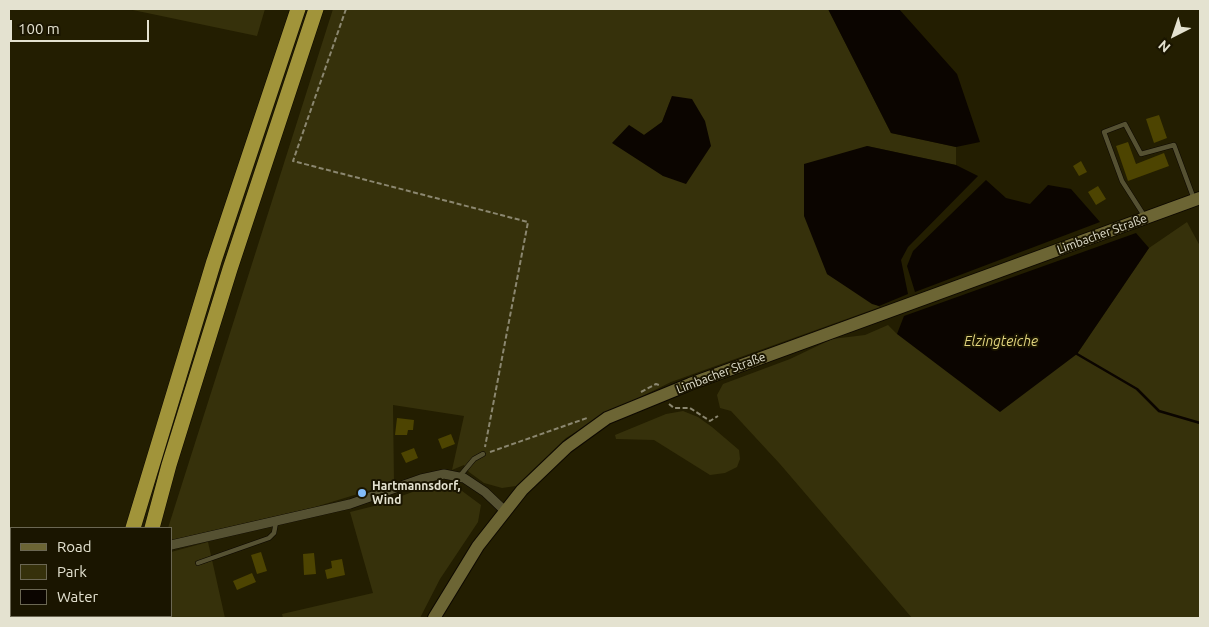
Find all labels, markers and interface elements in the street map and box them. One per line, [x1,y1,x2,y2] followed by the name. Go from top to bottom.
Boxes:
[12,10,151,42] scale bar
[1149,10,1199,60] north arrow
[18,20,60,37] text: 100 m
[1155,37,1173,56] text: N
[1055,211,1149,257] street label: Limbacher Straße
[964,333,1038,349] water label: Elzingteiche
[674,349,768,397] street label: Limbacher Straße
[372,479,460,507] place label: Hartmannsdorf, Wind
[356,487,368,499] marker: Hartmannsdorf, Wind
[10,527,172,617] legend
[57,538,92,555] text: Road
[57,563,87,580] text: Park
[57,588,98,605] text: Water

